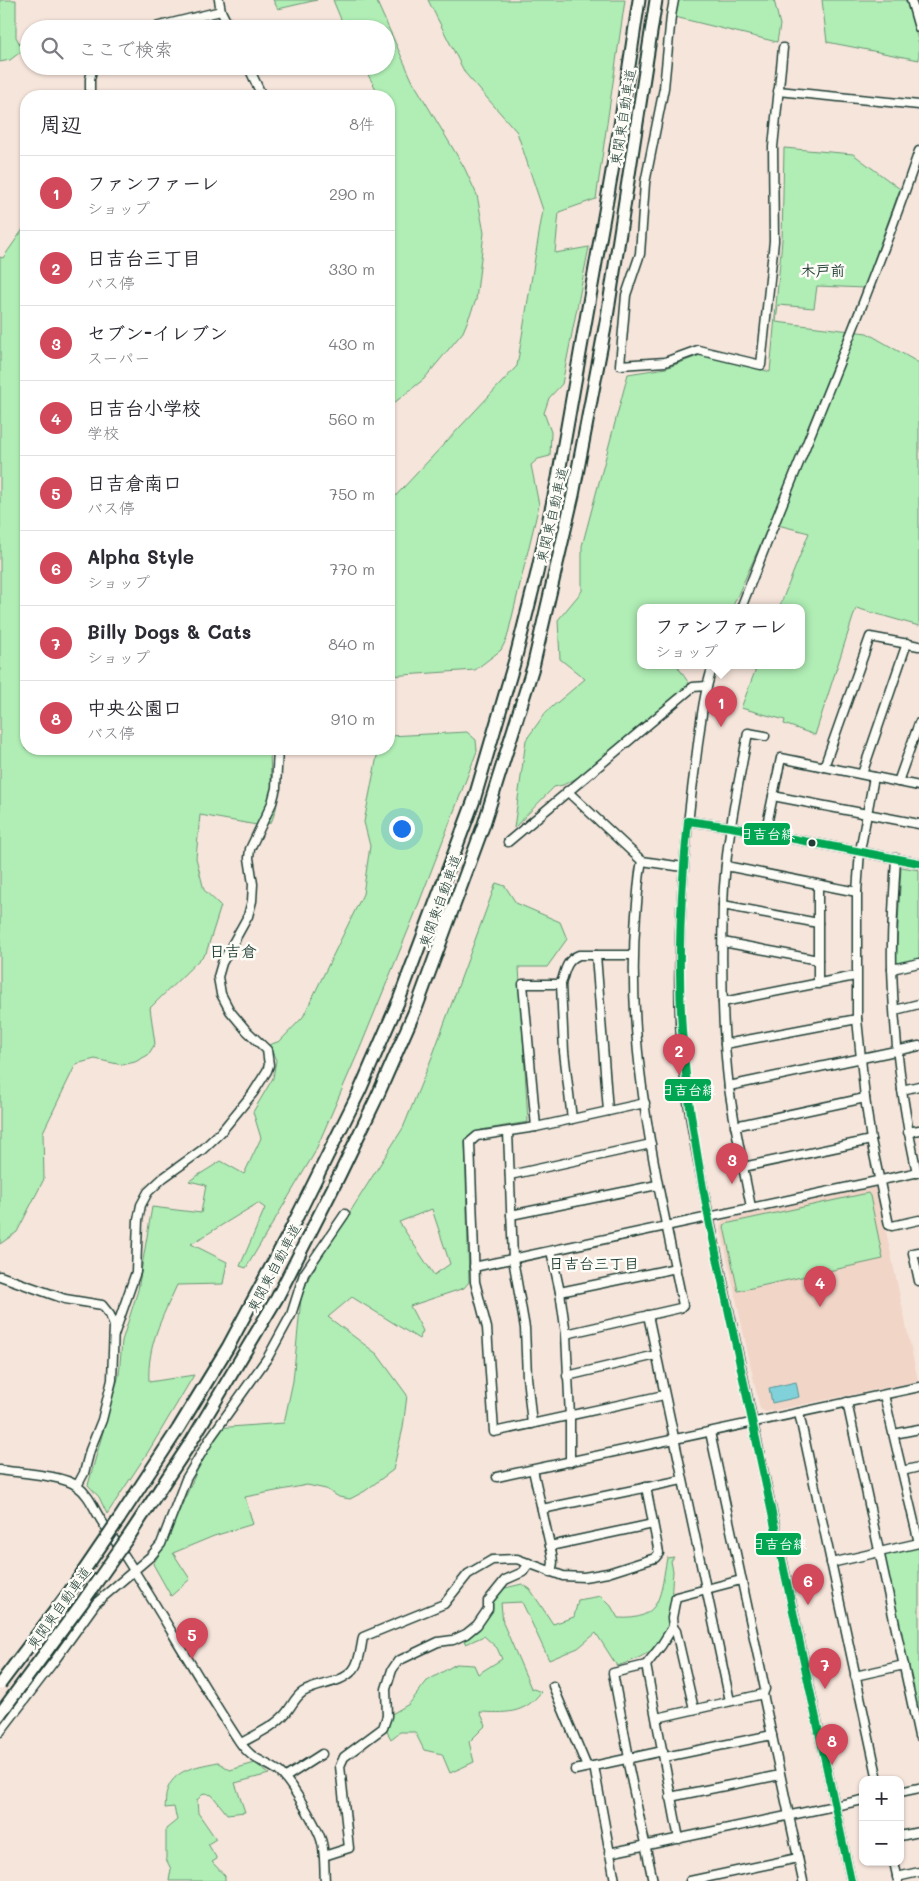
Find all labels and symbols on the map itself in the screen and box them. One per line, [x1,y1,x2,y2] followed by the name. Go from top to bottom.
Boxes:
[605,67,640,167] street label: 東関東自動車道
[800,260,846,280] district label: 木戸前
[531,465,572,565] street label: 東関東自動車道
[705,686,737,727] pin: 1
[389,816,415,842] your location
[743,822,791,846] line badge: 日吉台線
[739,824,795,843] text: 日吉台線
[807,838,817,848] unlabelled marker
[414,852,465,950] street label: 東関東自動車道
[209,940,257,961] district label: 日吉倉
[663,1034,695,1075] pin: 2
[664,1078,712,1102] line badge: 日吉台線
[660,1080,716,1099] text: 日吉台線
[716,1143,748,1184] pin: 3
[242,1220,305,1315] street label: 東関東自動車道
[549,1253,639,1273] district label: 日吉台三丁目
[804,1266,836,1307] pin: 4
[755,1532,802,1556] line badge: 日吉台線
[751,1534,807,1553] text: 日吉台線
[22,1562,95,1653] street label: 東関東自動車道
[792,1564,824,1605] pin: 6
[176,1618,208,1659] pin: 5
[809,1648,841,1689] pin: 7
[816,1724,848,1765] pin: 8

